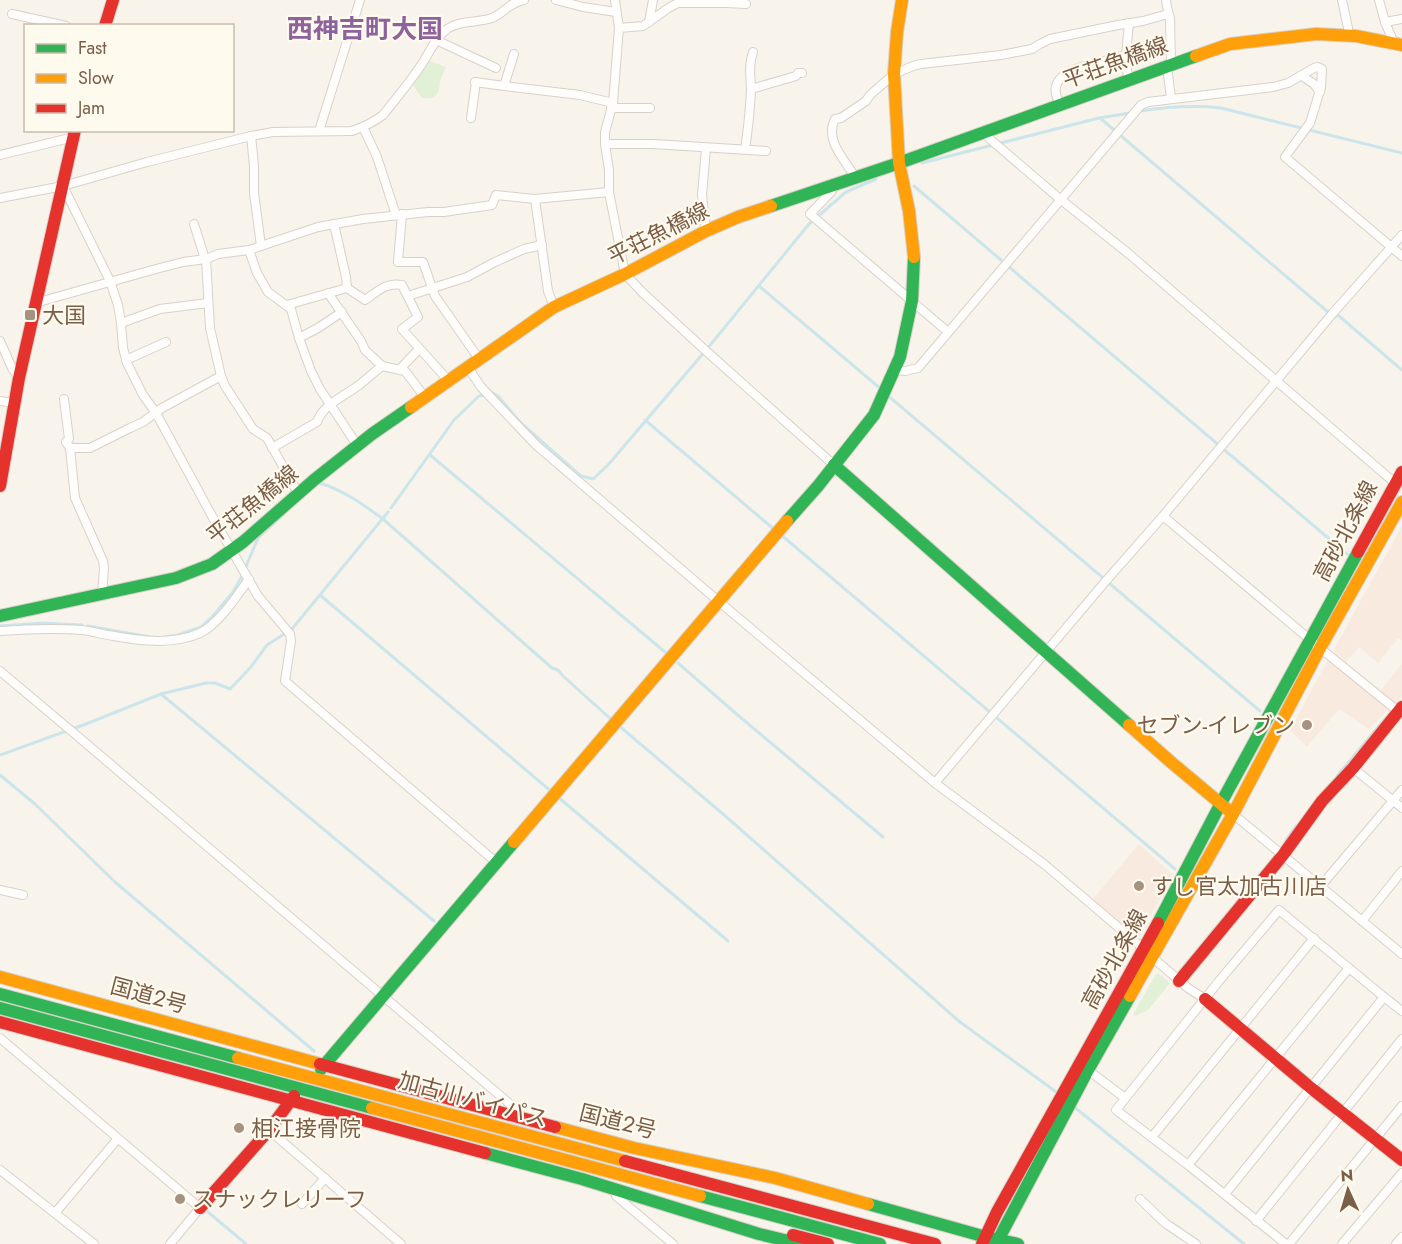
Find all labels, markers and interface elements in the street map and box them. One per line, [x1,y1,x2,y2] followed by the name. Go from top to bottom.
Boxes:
[287,10,443,48] district label: 西神吉町大国
[24,24,234,132] legend
[1058,28,1172,96] street label: 平荘魚橋線
[78,35,107,61] text: Fast
[78,65,115,91] text: Slow
[76,95,105,121] text: Jam
[602,194,714,272] street label: 平荘魚橋線
[42,299,86,331] place label: 大国
[23,308,37,322] marker: 大国
[199,457,305,551] street label: 平荘魚橋線
[1305,475,1385,587] street label: 高砂北条線
[1136,709,1295,741] place label: セブン-イレブン
[1300,718,1314,732] marker: セブン-イレブン
[1151,870,1327,902] place label: すし官太加古川店
[1132,879,1146,893] marker: すし官太加古川店
[1073,903,1155,1015] street label: 高砂北条線
[107,969,191,1021] street label: 国道2号
[395,1064,551,1134] street label: 加古川バイパス
[576,1096,660,1146] street label: 国道2号
[251,1112,361,1144] place label: 相江接骨院
[232,1121,246,1135] marker: 相江接骨院
[1318,1160,1378,1220] north arrow
[1340,1164,1354,1187] text: N
[192,1183,367,1215] place label: スナックレリーフ
[173,1192,187,1206] marker: スナックレリーフ

